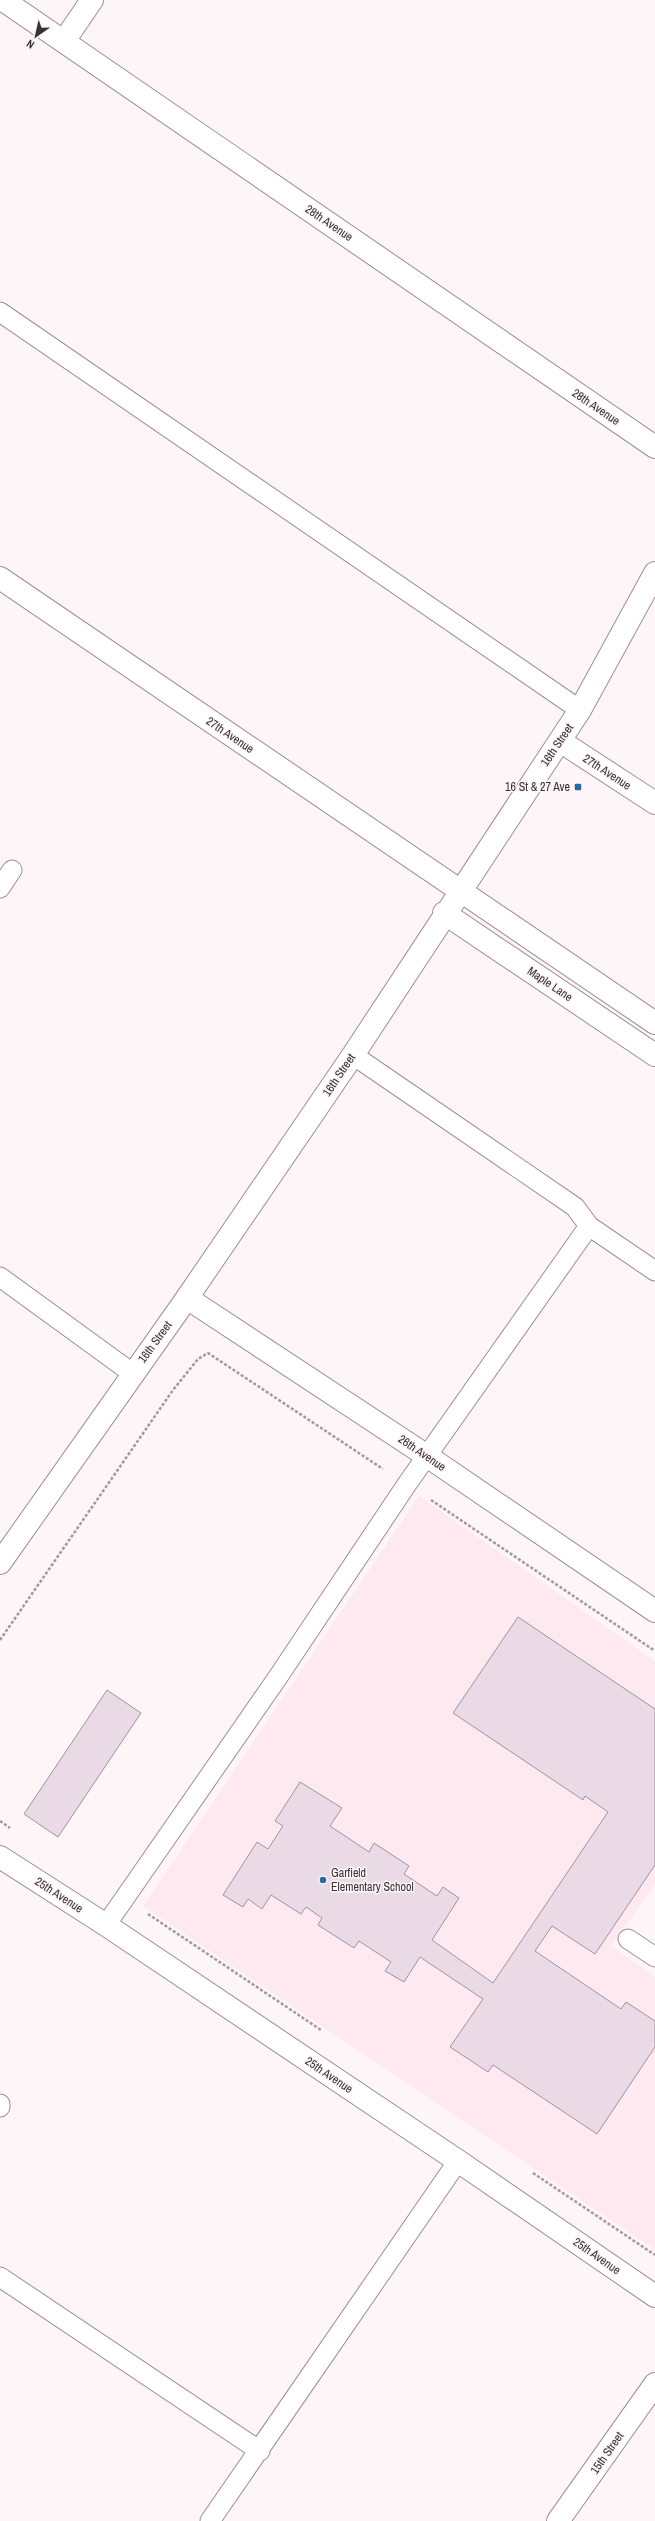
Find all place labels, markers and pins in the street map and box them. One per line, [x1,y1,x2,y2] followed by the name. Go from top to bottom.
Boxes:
[505,779,570,795] place label: 16 St & 27 Ave
[573,782,583,792] marker: 16 St & 27 Ave
[331,1865,414,1895] place label: Garfield Elementary School
[318,1875,328,1885] marker: Garfield Elementary School

